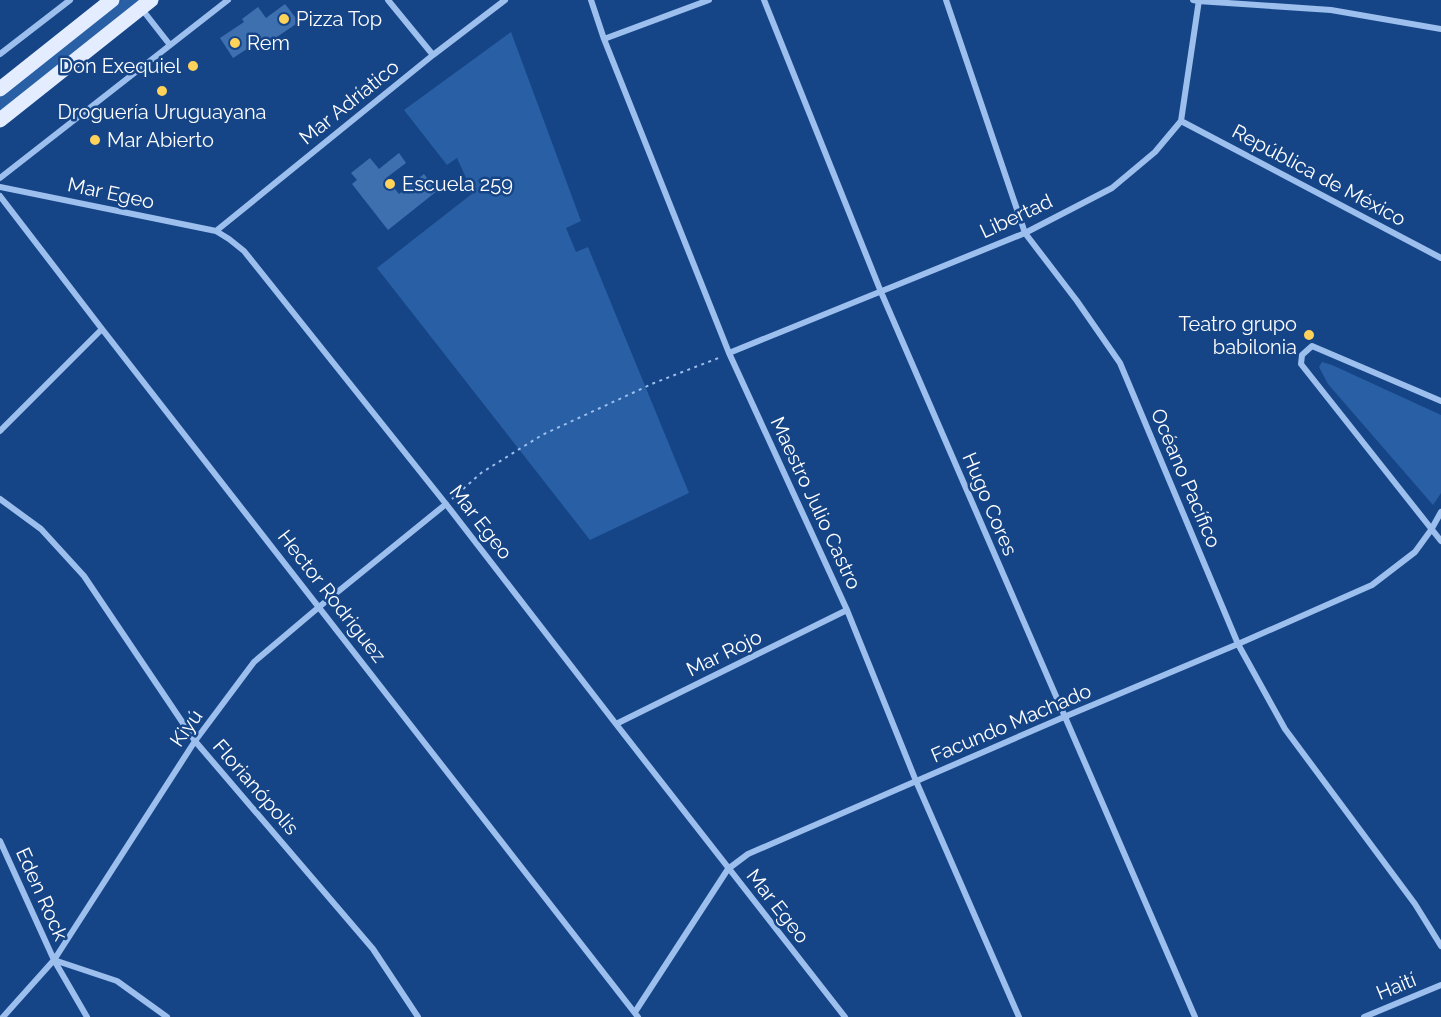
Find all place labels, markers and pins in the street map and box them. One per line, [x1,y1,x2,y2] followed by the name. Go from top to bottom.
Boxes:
[296,7,382,31] place label: Pizza Top
[277,12,291,26] marker: Pizza Top
[247,31,290,55] place label: Rem
[228,36,242,50] marker: Rem
[59,54,182,78] place label: Don Exequiel
[186,59,200,73] marker: Don Exequiel
[155,84,169,98] marker: Droguería Uruguayana
[58,100,267,124] place label: Droguería Uruguayana
[107,128,214,152] place label: Mar Abierto
[88,133,102,147] marker: Mar Abierto
[402,172,513,196] place label: Escuela 259
[383,177,397,191] marker: Escuela 259
[1179,312,1297,359] place label: Teatro grupo babilonia
[1302,328,1316,342] marker: Teatro grupo babilonia

